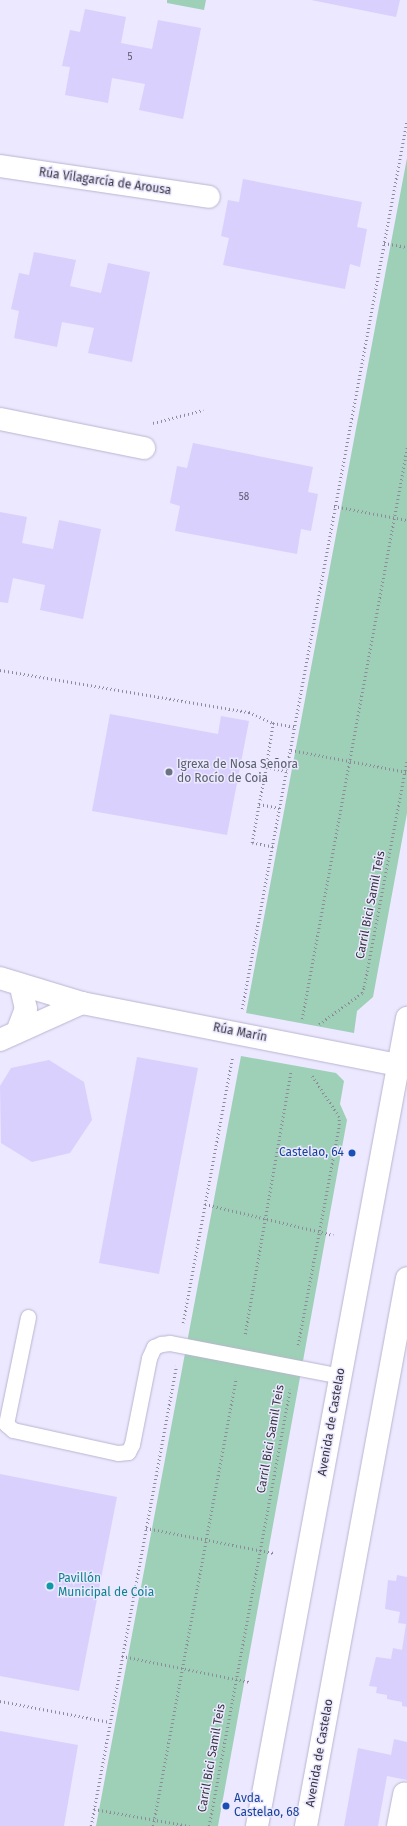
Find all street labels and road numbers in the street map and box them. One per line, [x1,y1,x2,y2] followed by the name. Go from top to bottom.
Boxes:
[38,166,172,198] street label: Rúa Vilagarcía de Arousa
[353,850,389,960] street label: Carril Bici Samil Teis
[212,1021,268,1045] street label: Rúa Marín
[315,1367,349,1477] street label: Avenida de Castelao
[254,1384,288,1494] street label: Carril Bici Samil Teis
[303,1698,337,1808] street label: Avenida de Castelao
[195,1703,229,1813] street label: Carril Bici Samil Teis

